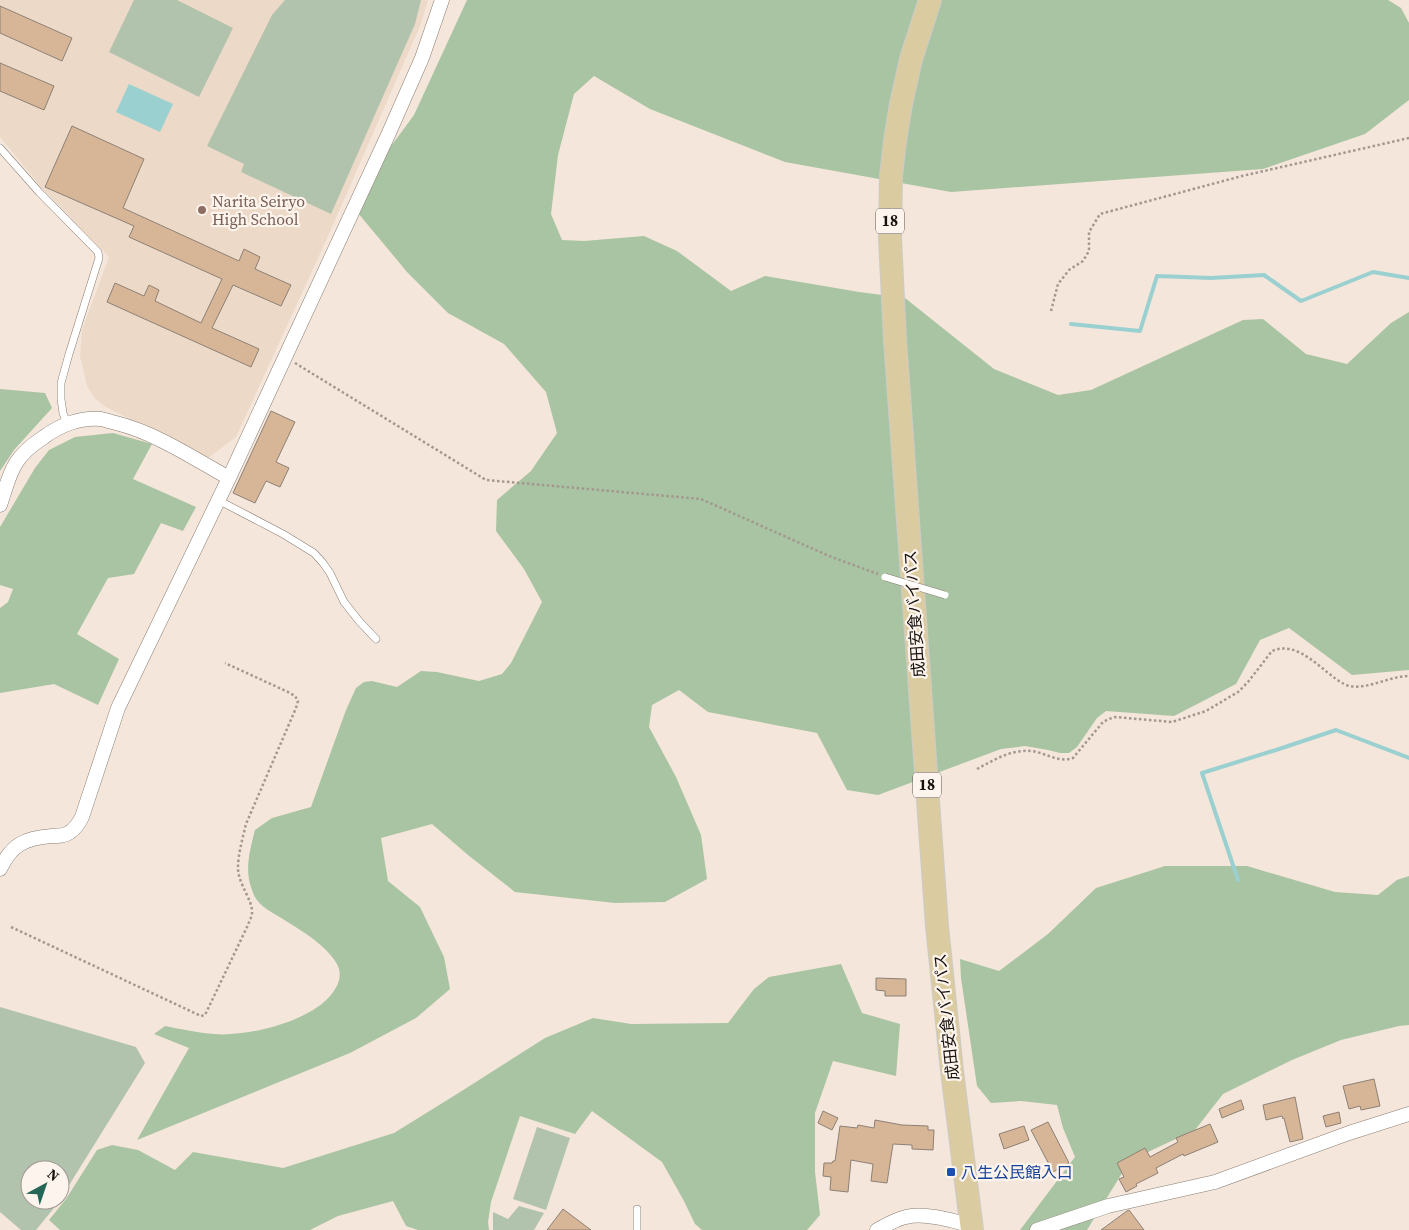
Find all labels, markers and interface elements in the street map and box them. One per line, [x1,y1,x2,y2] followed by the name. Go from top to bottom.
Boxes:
[212,190,305,230] place label: Narita Seiryo High School
[196,204,208,216] marker: Narita Seiryo High School
[876,208,904,234] road number: 18
[899,550,929,678] street label: 成田安食バイパス
[913,772,941,798] road number: 18
[928,952,964,1082] street label: 成田安食バイパス
[20,1160,70,1210] north arrow
[961,1161,1073,1183] place label: 八生公民館入口
[43,1164,64,1186] text: N
[945,1166,957,1178] marker: 八生公民館入口

